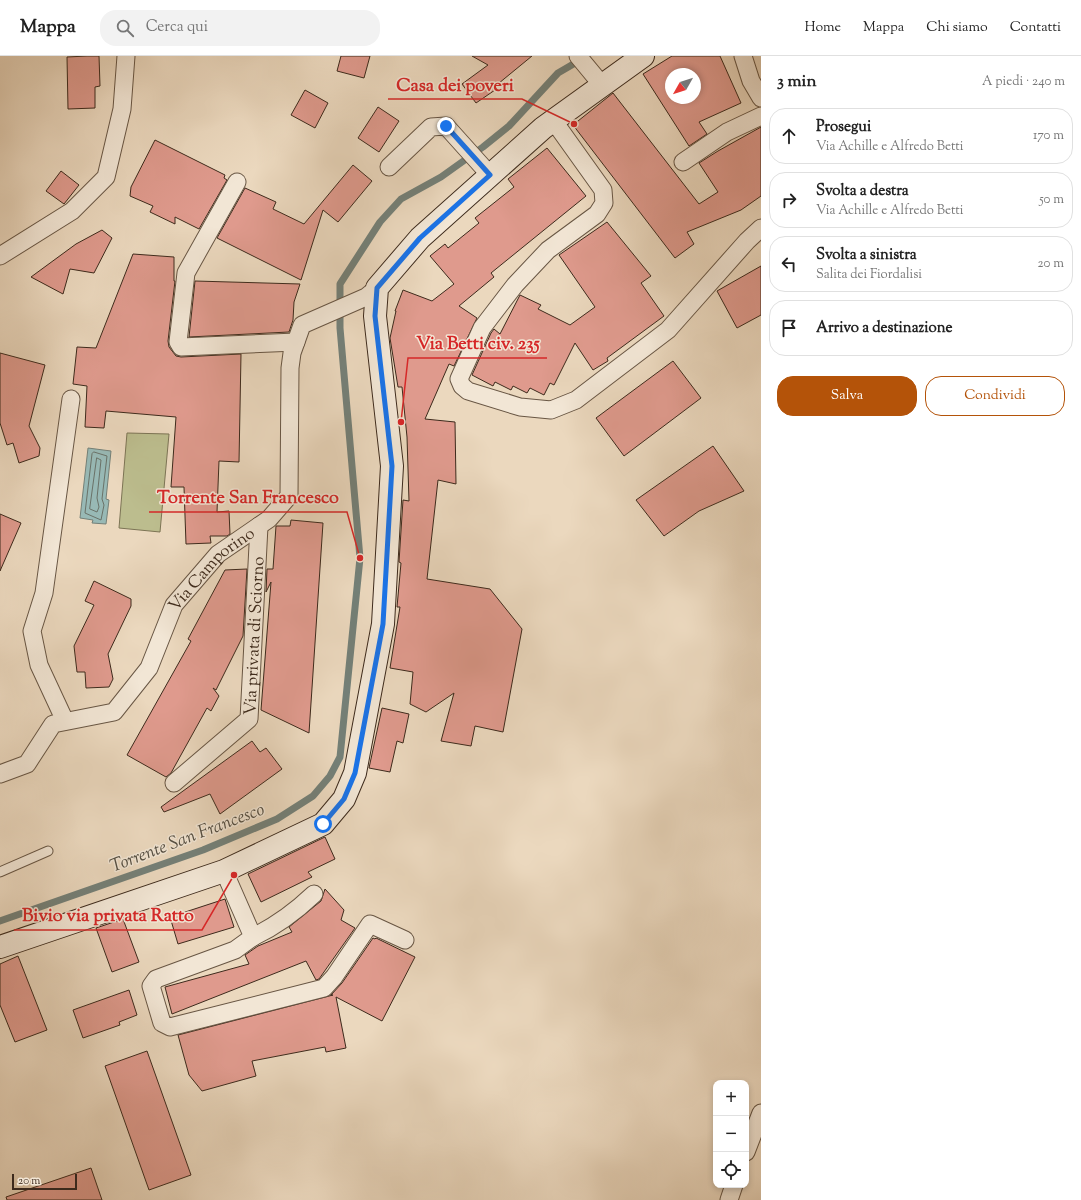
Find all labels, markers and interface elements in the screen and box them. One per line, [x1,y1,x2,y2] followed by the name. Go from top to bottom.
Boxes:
[100,10,380,46] search box
[20,14,76,41] text: Mappa
[114,17,136,39] icon: search
[146,17,208,38] text: Cerca qui
[804,18,841,38] text: Home
[863,18,904,38] text: Mappa
[926,18,988,38] text: Chi siamo
[1010,18,1061,38] text: Contatti
[665,68,701,104] north arrow
[388,69,522,99] callout: Casa dei poveri
[777,70,816,94] text: 3 min
[982,73,1065,91] text: A piedi · 240 m
[396,74,515,100] text: Casa dei poveri
[437,117,455,135] route end
[816,117,871,138] text: Prosegui
[778,125,800,147] icon: ahead
[1033,127,1064,145] text: 170 m
[816,138,963,156] text: Via Achille e Alfredo Betti
[816,181,909,202] text: Svolta a destra
[778,189,800,211] icon: right
[1039,191,1064,209] text: 50 m
[816,202,963,220] text: Via Achille e Alfredo Betti
[816,245,917,266] text: Svolta a sinistra
[778,253,800,275] icon: left
[1038,255,1064,273] text: 20 m
[816,266,922,284] text: Salita dei Fiordalisi
[778,317,800,339] icon: arrive
[816,318,952,339] text: Arrivo a destinazione
[408,328,547,358] callout: Via Betti civ. 235
[416,332,541,358] text: Via Betti civ. 235
[777,376,917,416] button: Salva
[925,376,1065,416] button: Condividi
[149,482,347,512] callout: Torrente San Francesco
[157,486,339,512] text: Torrente San Francesco
[164,522,260,617] street label: Via Camporino
[239,556,271,716] street label: Via privata di Sciorno
[107,797,269,880] water label: Torrente San Francesco
[314,815,332,833] route start
[14,900,202,930] callout: Bivio via privata Ratto
[22,904,194,930] text: Bivio via privata Ratto
[713,1080,749,1188] map controls
[713,1080,749,1116] button: +
[713,1116,749,1152] button: −
[713,1152,749,1188] button: locate
[12,1172,77,1191] scale bar
[18,1173,40,1189] text: 20 m

